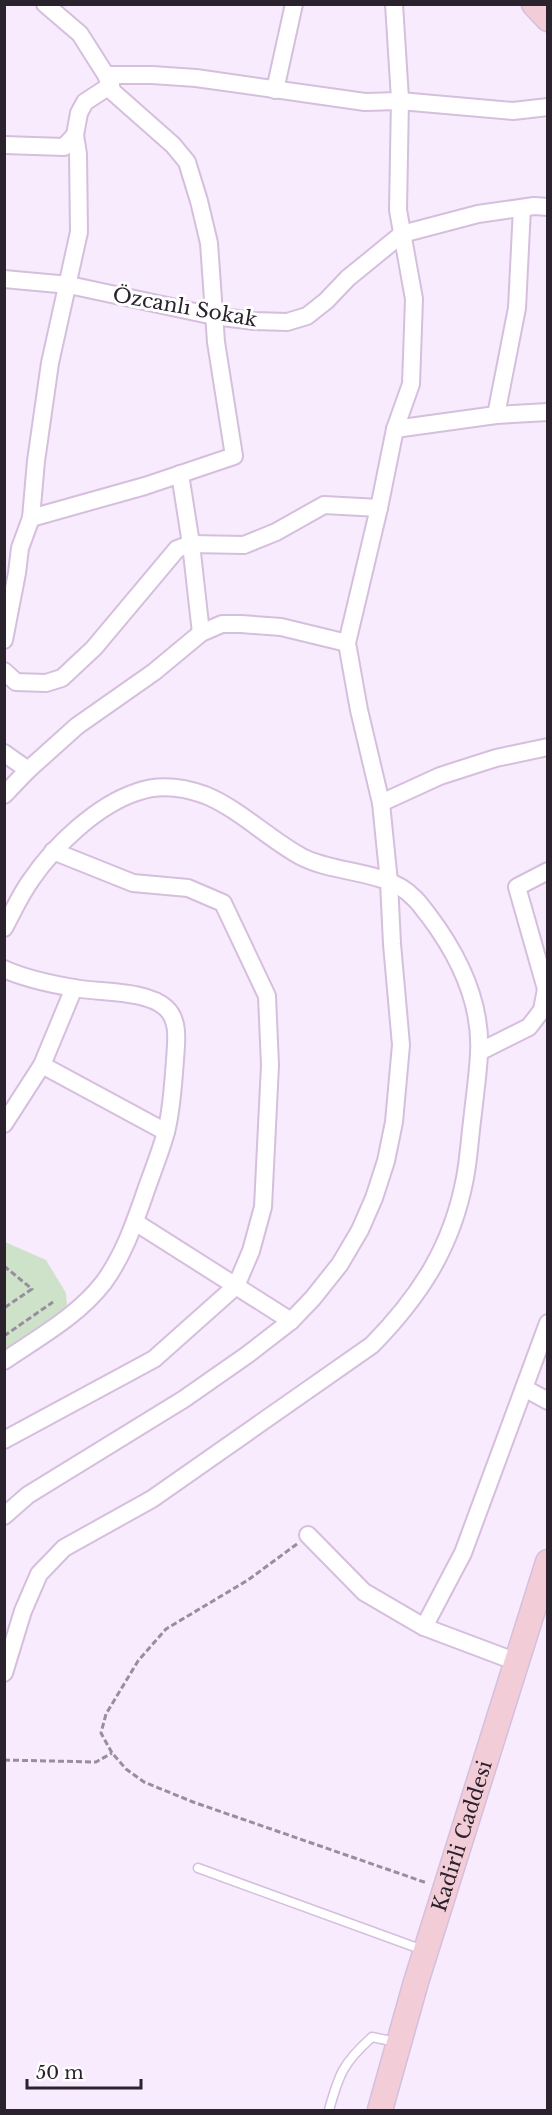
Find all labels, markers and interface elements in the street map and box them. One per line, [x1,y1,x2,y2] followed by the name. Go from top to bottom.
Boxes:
[111,281,260,332] street label: Özcanlı Sokak
[427,1757,497,1915] street label: Kadirli Caddesi
[27,2052,141,2090] scale bar
[36,2062,84,2084] text: 50 m

